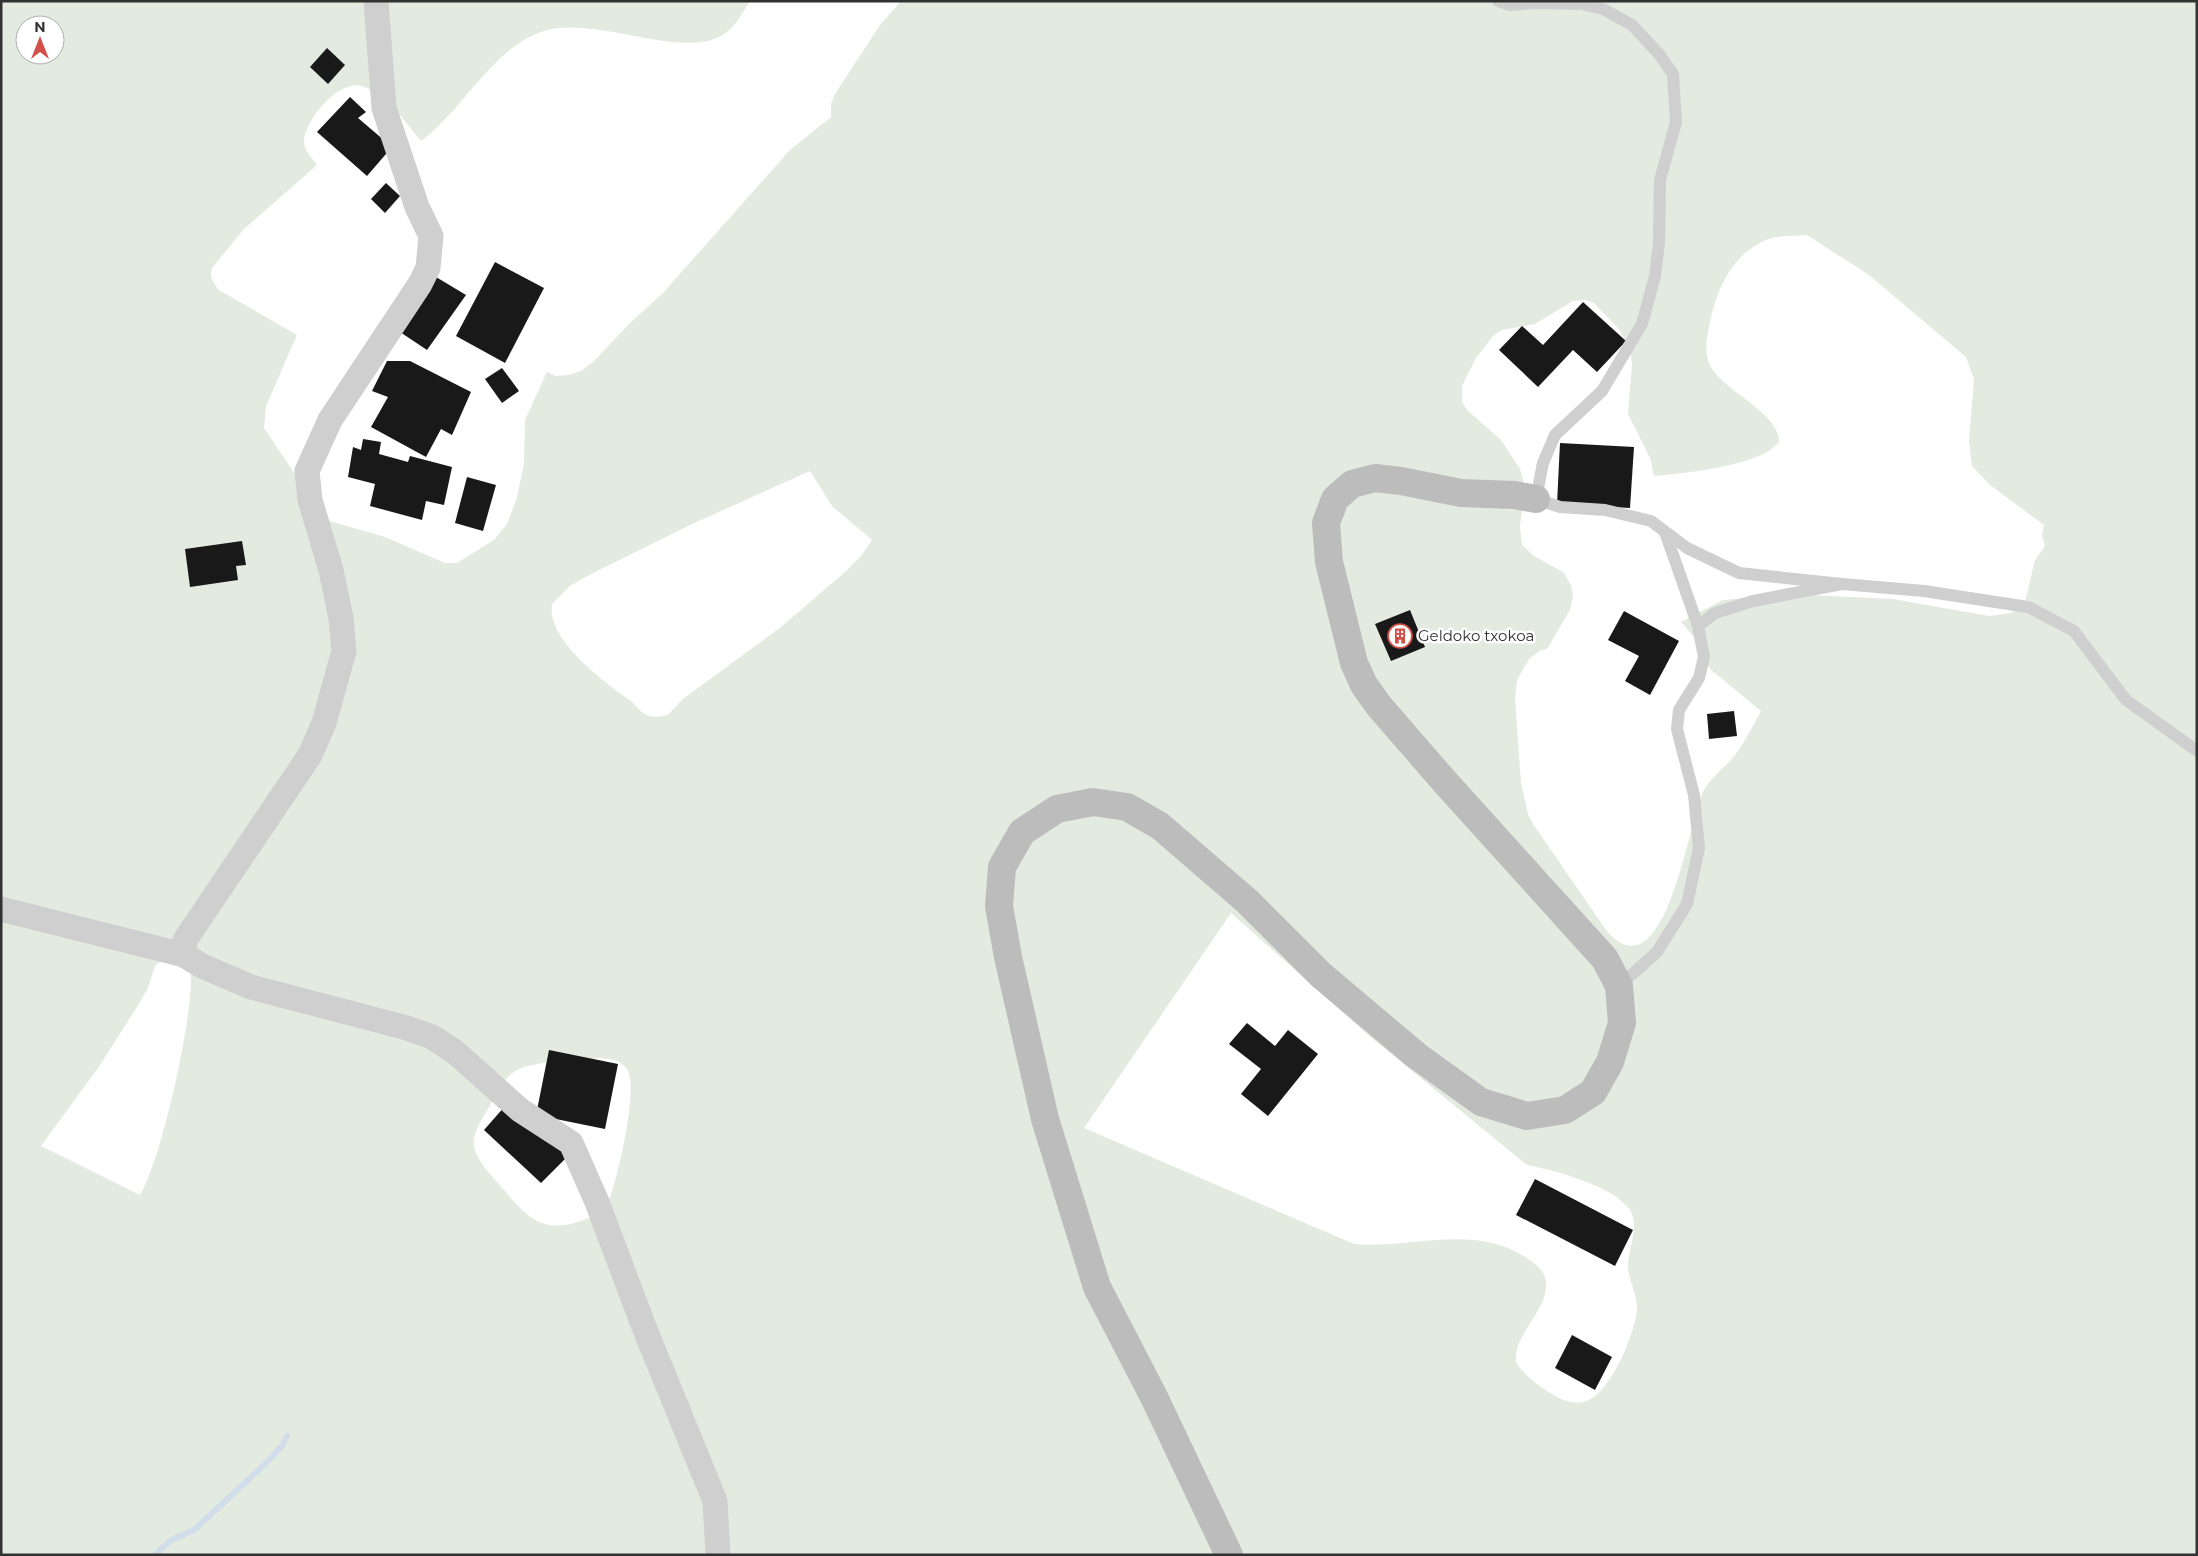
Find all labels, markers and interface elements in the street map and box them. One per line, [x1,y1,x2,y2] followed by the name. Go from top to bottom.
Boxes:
[15,15,65,65] north arrow
[34,18,46,36] text: N
[1387,623,1413,649] building icon: Geldoko txokoa
[1418,626,1534,645] place label: Geldoko txokoa

